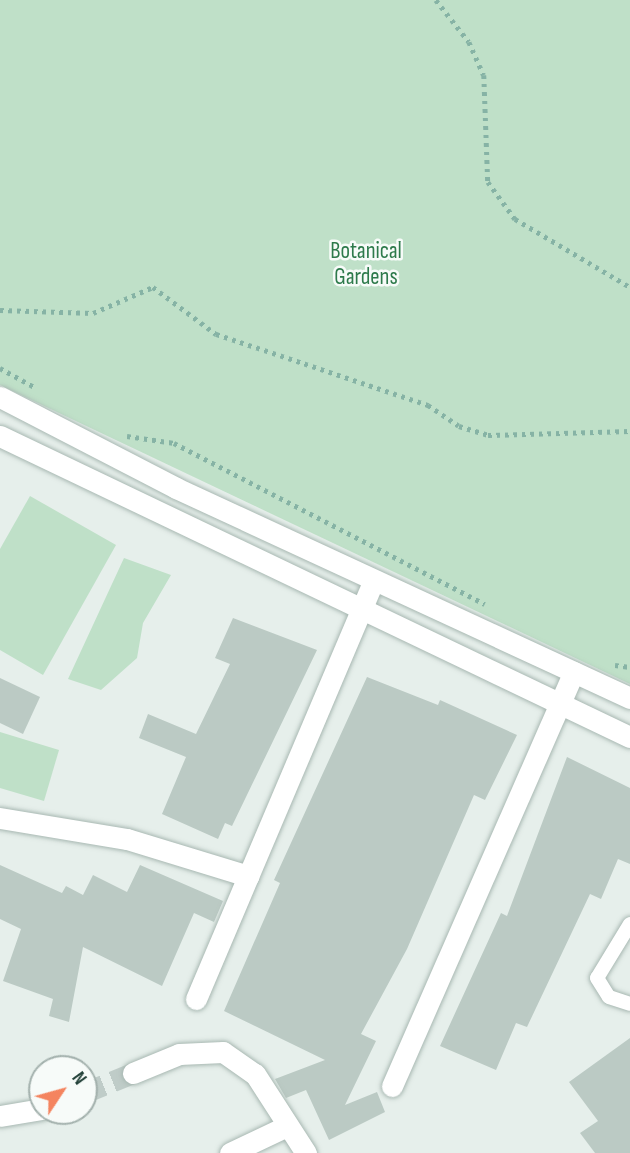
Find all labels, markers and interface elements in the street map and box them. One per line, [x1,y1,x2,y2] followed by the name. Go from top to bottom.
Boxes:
[330,237,402,291] park label: Botanical Gardens
[28,1055,98,1125] north arrow
[66,1068,91,1089] text: N

